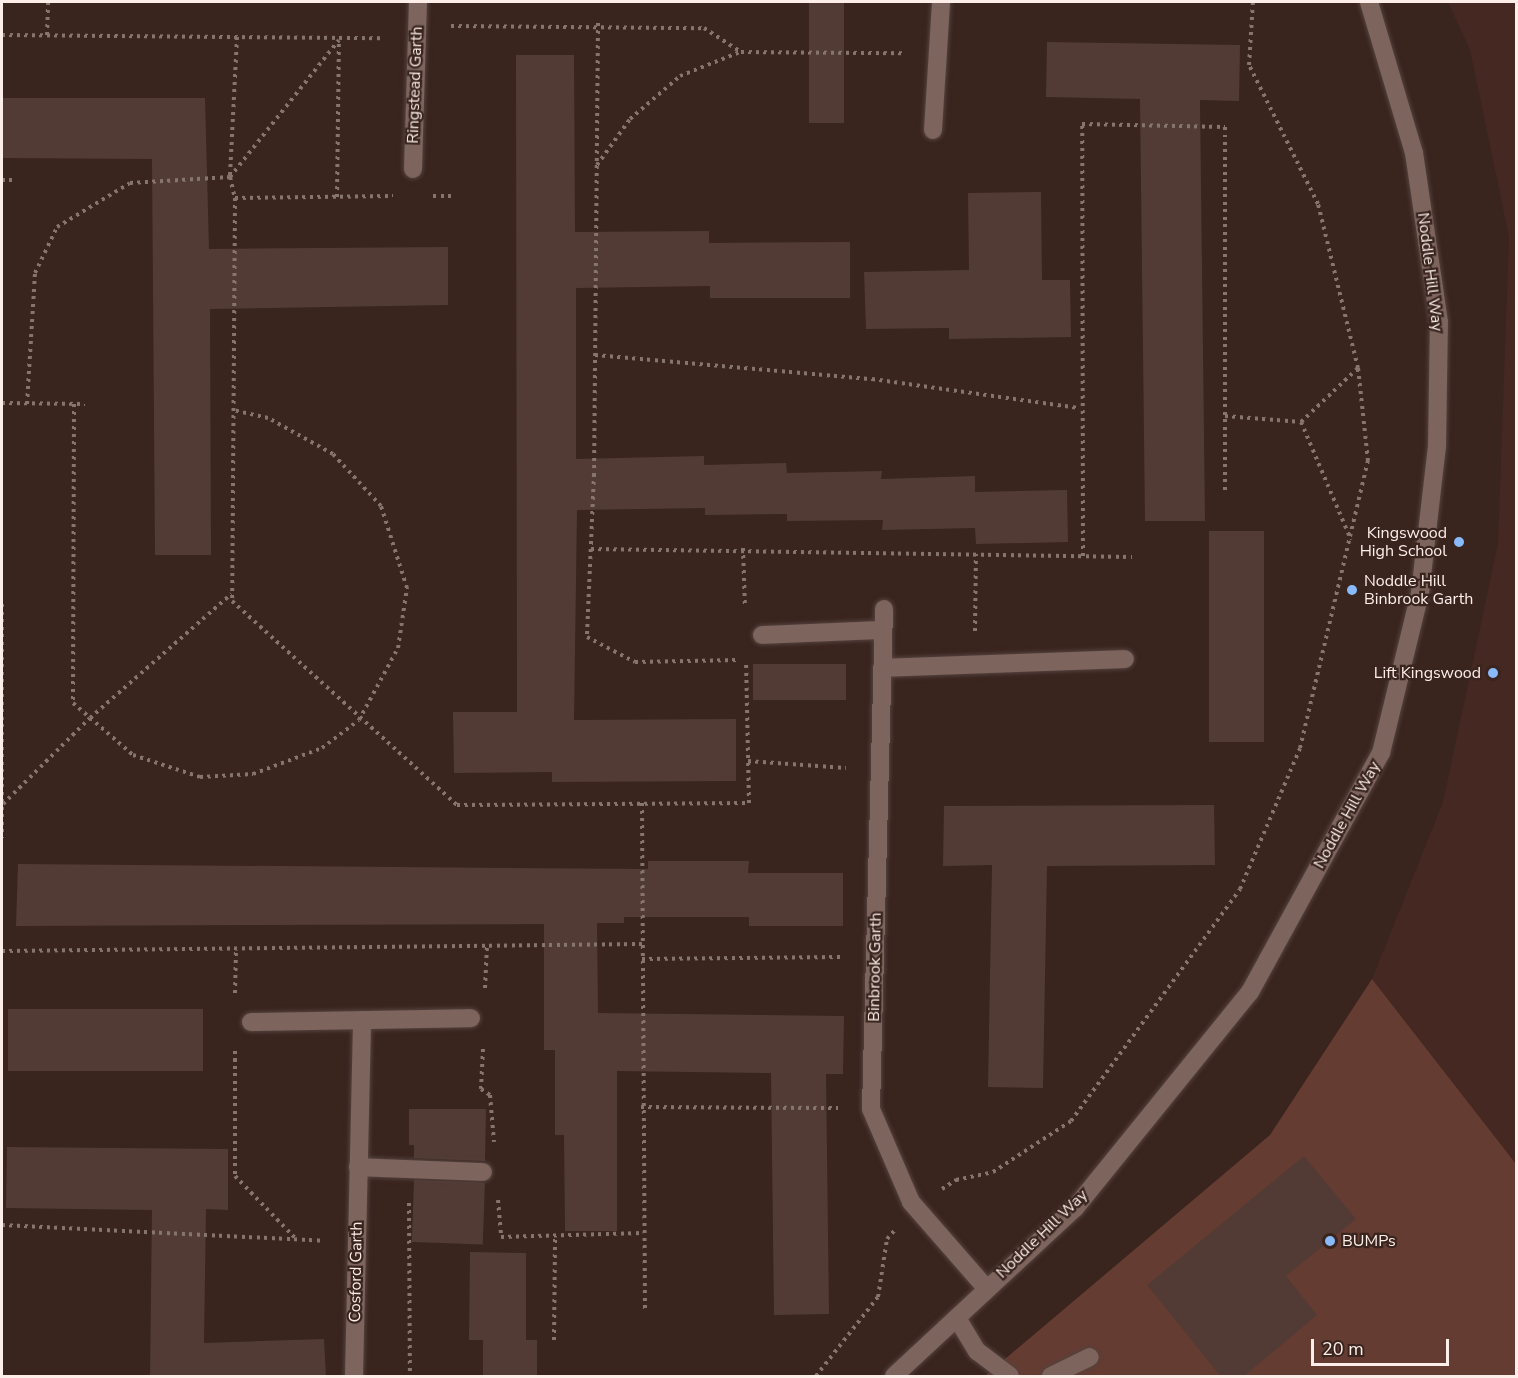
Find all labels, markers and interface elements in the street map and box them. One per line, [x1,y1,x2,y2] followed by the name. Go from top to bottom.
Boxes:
[403,26,427,144] street label: Ringstead Garth
[1413,212,1447,332] street label: Noddle Hill Way
[1360,523,1447,561] place label: Kingswood High School
[1452,535,1466,549] marker: Kingswood High School
[1364,571,1473,609] place label: Noddle Hill Binbrook Garth
[1345,583,1359,597] marker: Noddle Hill Binbrook Garth
[1374,663,1481,683] place label: Lift Kingswood
[1486,666,1500,680] marker: Lift Kingswood
[1310,758,1384,872] street label: Noddle Hill Way
[864,912,886,1022] street label: Binbrook Garth
[992,1186,1092,1282] street label: Noddle Hill Way
[346,1221,366,1323] street label: Cosford Garth
[1342,1231,1396,1251] place label: BUMPs
[1323,1234,1337,1248] marker: BUMPs
[1314,1327,1452,1365] scale bar
[1322,1337,1364,1361] text: 20 m

